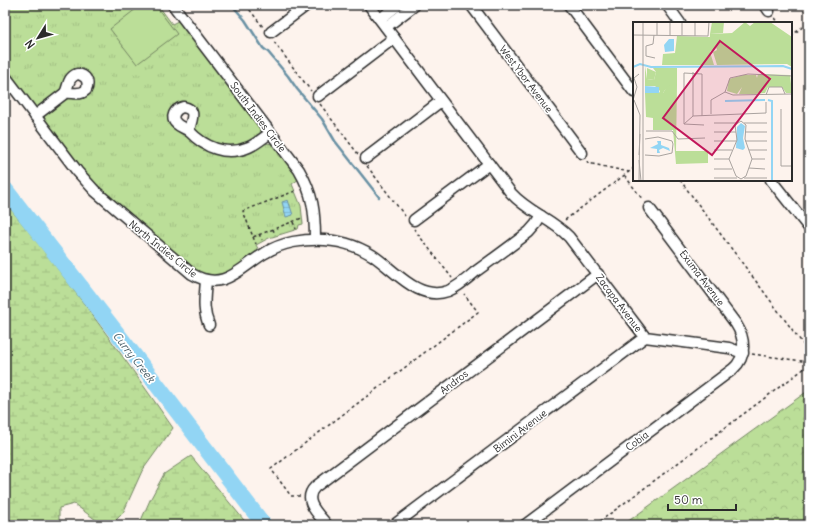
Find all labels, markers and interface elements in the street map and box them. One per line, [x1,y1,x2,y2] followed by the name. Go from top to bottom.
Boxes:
[18,18,58,58] north arrow
[633,22,792,181] inset map
[22,37,38,51] text: N
[496,43,556,115] street label: West Ybor Avenue
[227,79,289,155] street label: South Indies Circle
[126,217,200,281] street label: North Indies Circle
[677,247,727,309] street label: Exuma Avenue
[593,271,645,335] street label: Zacapa Avenue
[110,329,159,386] water label: Curry Creek
[437,367,471,397] street label: Andros
[491,407,549,455] street label: Bimini Avenue
[623,428,651,454] street label: Cobia
[668,486,736,512] scale bar
[674,492,703,507] text: 50 m

